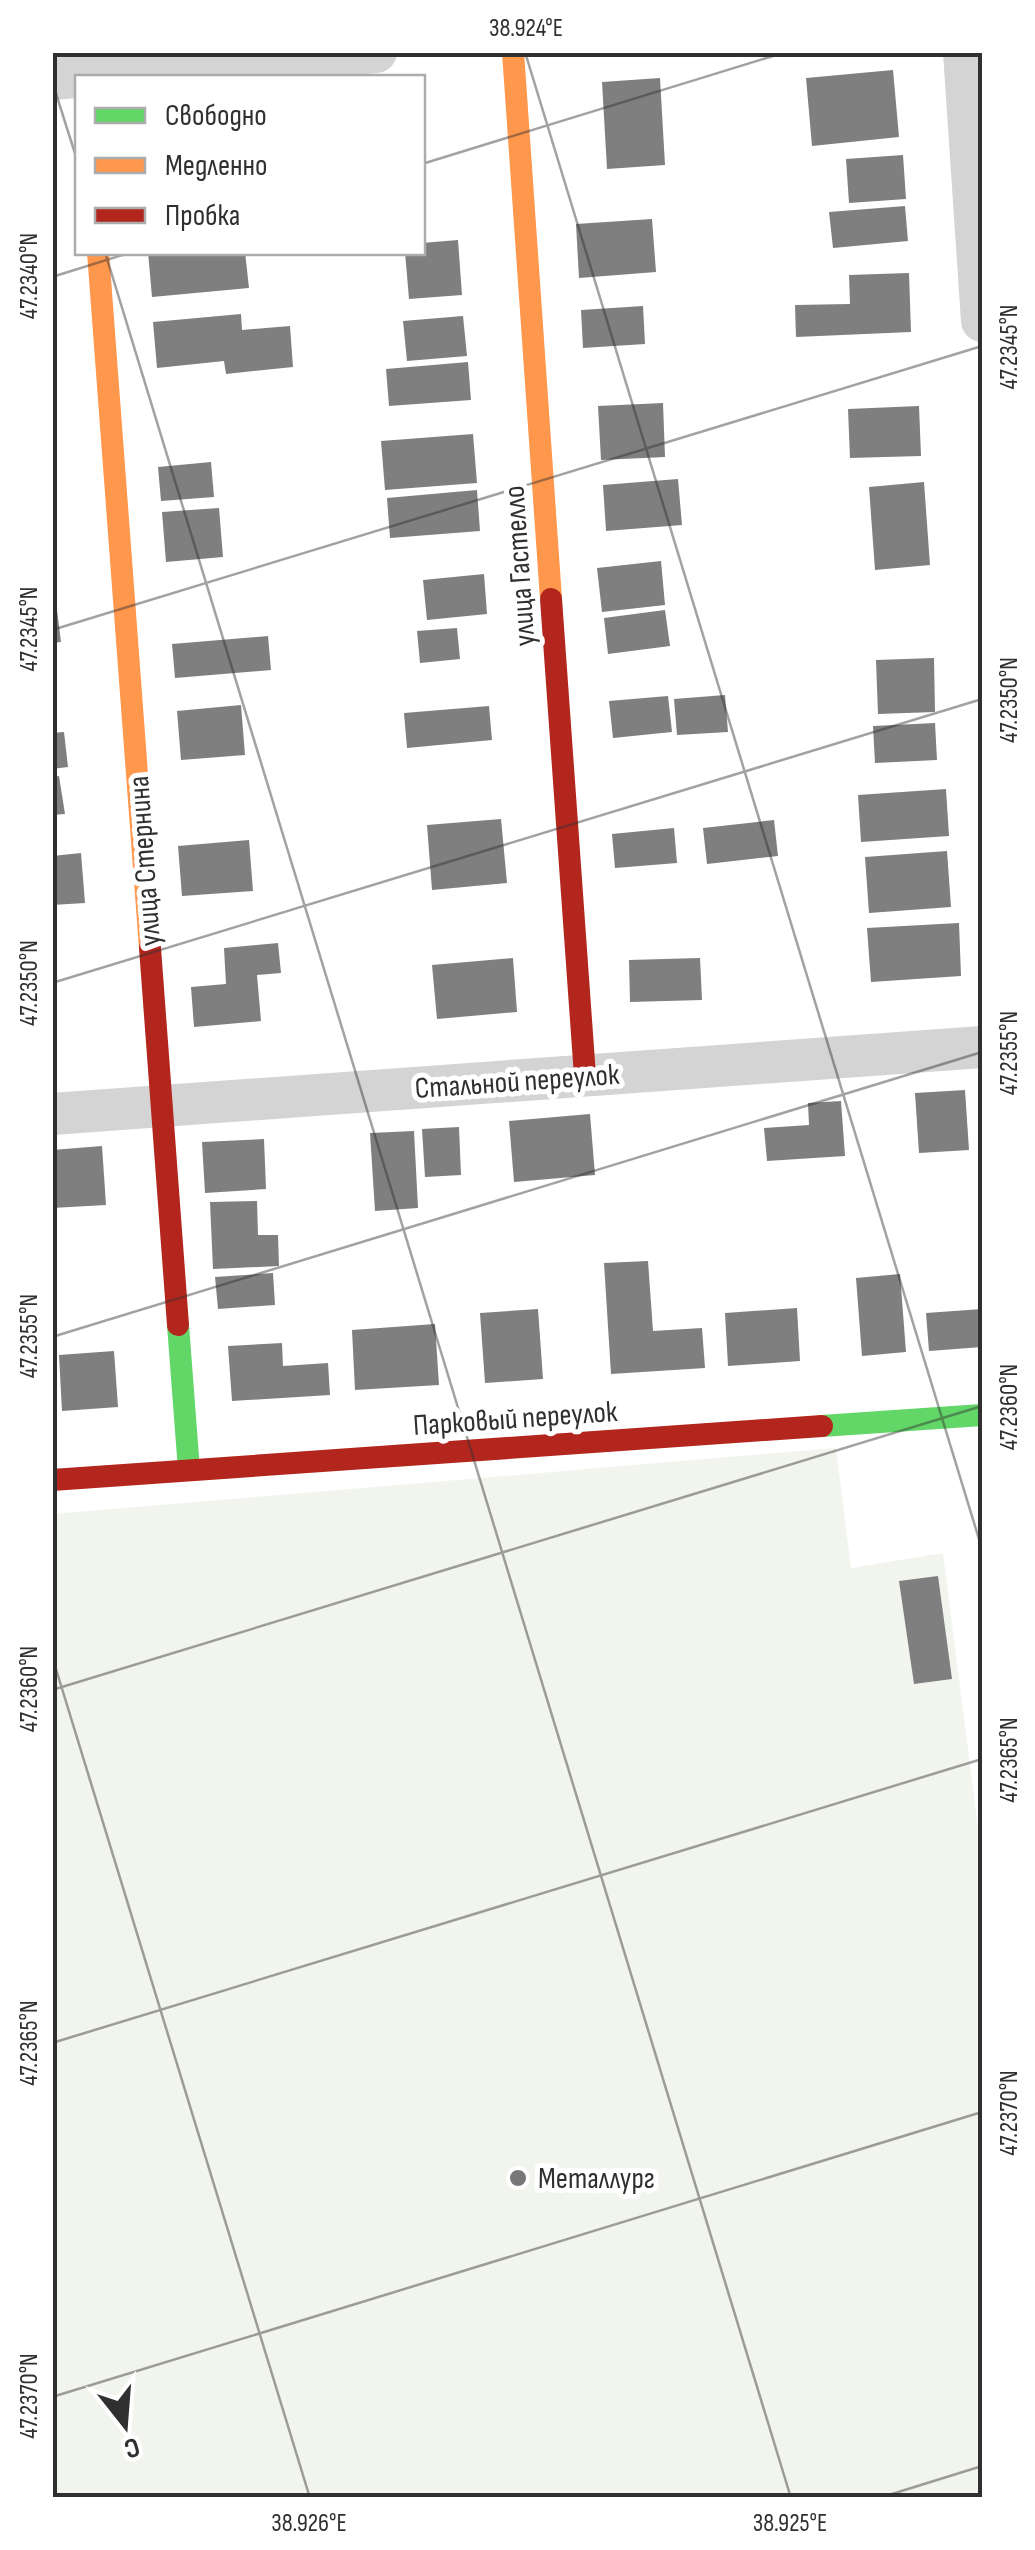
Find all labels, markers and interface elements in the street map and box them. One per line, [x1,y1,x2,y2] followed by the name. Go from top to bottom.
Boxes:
[489,13,563,44] text: 38.924°E
[75,75,425,255] legend
[165,98,267,134] text: Свободно
[165,148,267,184] text: Медленно
[165,198,240,234] text: Пробка
[14,233,45,319] text: 47.2340°N
[994,304,1025,390] text: 47.2345°N
[496,484,544,647] street label: улица Гастелло
[14,586,45,672] text: 47.2345°N
[994,657,1025,743] text: 47.2350°N
[121,775,169,947] street label: улица Стернина
[14,940,45,1026] text: 47.2350°N
[994,1011,1025,1095] text: 47.2355°N
[414,1057,621,1107] street label: Стальной переулок
[14,1294,45,1378] text: 47.2355°N
[994,1364,1025,1450] text: 47.2360°N
[412,1394,619,1444] street label: Парковый переулок
[14,1646,45,1732] text: 47.2360°N
[994,1717,1025,1803] text: 47.2365°N
[14,2000,45,2086] text: 47.2365°N
[994,2070,1025,2156] text: 47.2370°N
[538,2161,655,2197] place label: Металлург
[507,2167,529,2189] marker: Металлург
[14,2353,45,2439] text: 47.2370°N
[75,2375,175,2475] north arrow
[120,2430,144,2465] text: С
[271,2508,347,2539] text: 38.926°E
[753,2508,827,2539] text: 38.925°E

